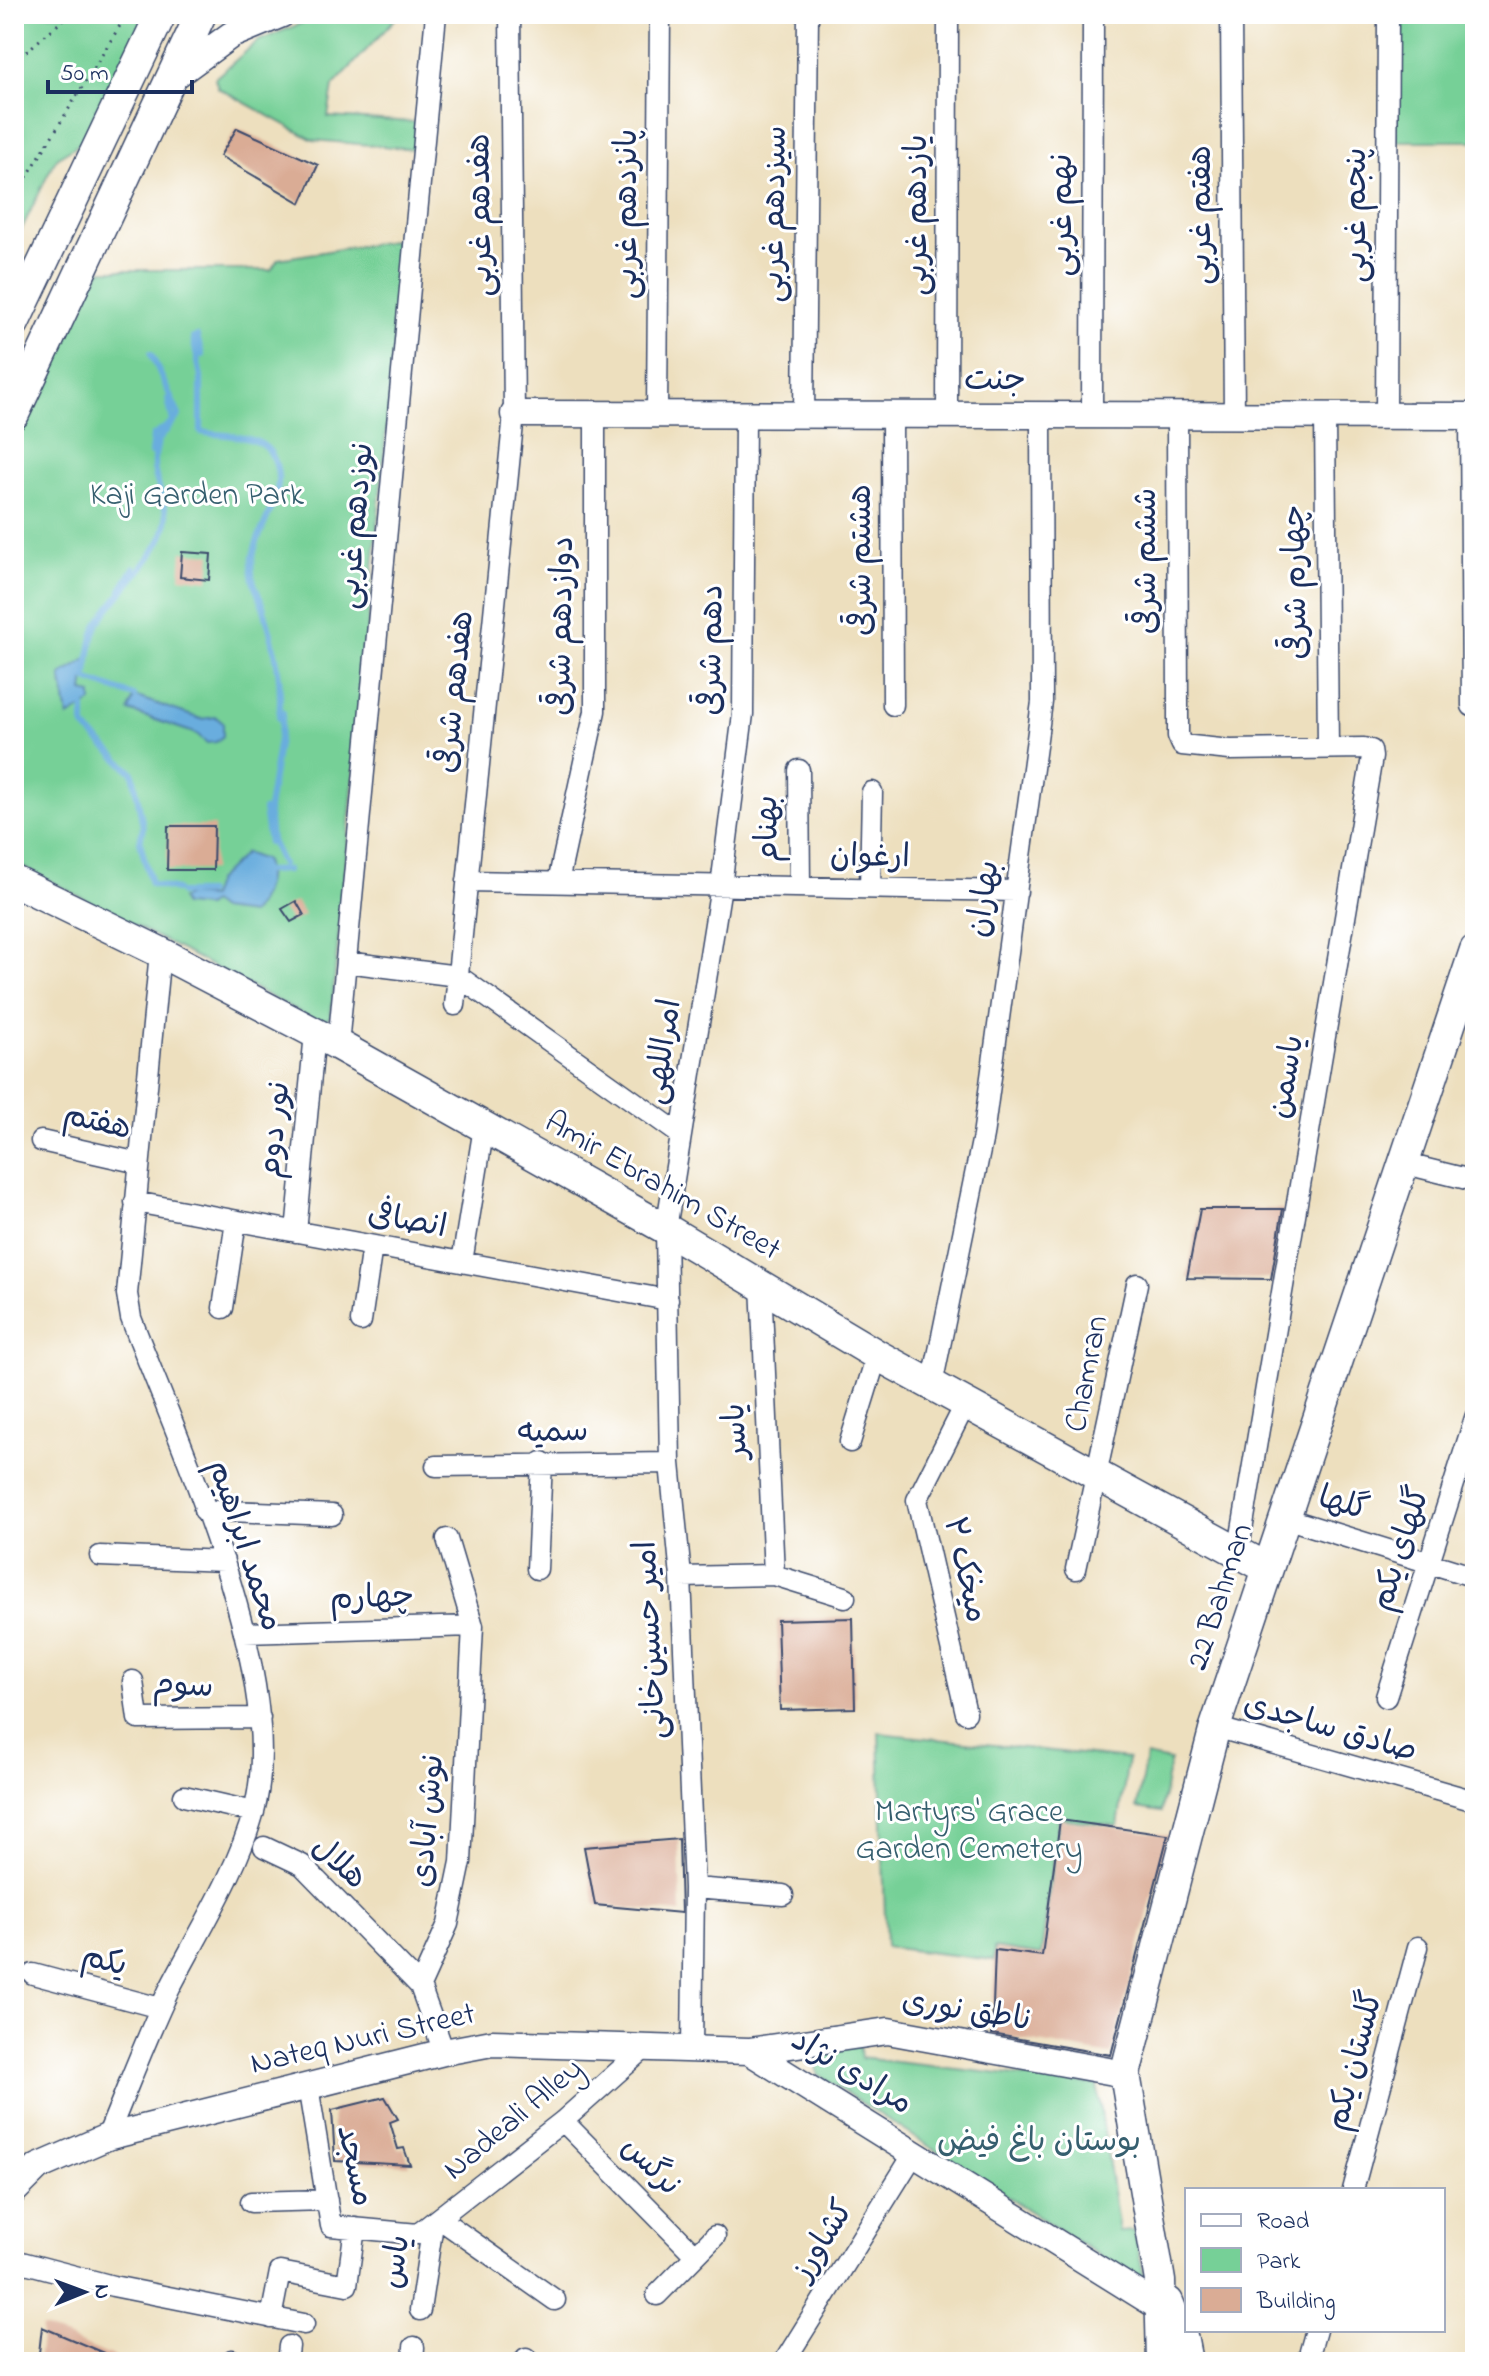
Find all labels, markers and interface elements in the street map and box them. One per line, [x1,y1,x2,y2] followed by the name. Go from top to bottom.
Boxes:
[48,44,192,94] scale bar
[60,57,109,92] text: 50 m
[751,125,801,303] street label: سیزدهم غربی
[605,129,652,299] street label: پانزدهم غربی
[457,133,507,297] street label: هفدهم غربی
[895,134,942,296] street label: یازدهم غربی
[1179,145,1226,285] street label: هفتم غربی
[1334,147,1381,283] street label: پنجم غربی
[1040,153,1087,277] street label: نهم غربی
[964,358,1026,405] street label: جنت
[326,441,388,611] street label: نوزدهم غربی
[90,473,305,520] park label: Kaji Garden Park
[839,484,886,636] street label: هشتم شرقی
[1124,488,1171,634] street label: ششم شرقی
[1272,504,1322,660] street label: چهارم شرقی
[538,536,588,716] street label: دوازدهم شرقی
[688,584,738,716] street label: دهم شرقی
[424,608,488,776] street label: هفدهم شرقی
[745,795,793,863] street label: بهنام
[830,834,910,882] street label: ارغوان
[956,857,1014,941] street label: بهاران
[632,996,696,1108] street label: امراللهی
[1258,1031,1318,1123] street label: یاسمن
[248,1079,304,1181] street label: نور دوم
[58,1092,136,1154] street label: هفتم
[535,1100,789,1274] street label: Amir Ebrahim Street
[364,1192,450,1252] street label: انصافی
[1054,1312,1122,1436] street label: Chamran
[712,1402,762,1463] street label: یاسر
[517,1409,589,1457] street label: سمیه
[194,1454,294,1638] street label: محمد ابراهیم
[1312,1475,1374,1535] street label: گلها
[1360,1481,1444,1617] street label: گلهای یکم
[929,1513,999,1627] street label: میخک ۲
[1175,1518,1267,1676] street label: 22 Bahman
[623,1540,681,1740] street label: امیر حسین‌خانی
[329,1574,415,1624] street label: چهارم
[151,1662,215,1712] street label: سوم
[1238,1682,1422,1776] street label: صادق ساجدی
[400,1752,458,1890] street label: نوش آبادی
[855,1790,1083,1874] park label: Martyrs' Grace Garden Cemetery
[299,1826,377,1902] street label: هلال
[76,1933,132,1991] street label: یکم
[898,1979,1034,2045] street label: ناطق نوری
[1315,1986,1397,2136] street label: گلستان یکم
[246,1991,480,2089] street label: Nateq Nuri Street
[781,2018,921,2128] street label: مرادی نژاد
[434,2047,594,2193] street label: Nadeali Alley
[937,2119,1141,2166] park label: بوستان باغ فیض
[322,2121,386,2211] street label: مسجد
[609,2126,691,2208] street label: نرگس
[1185,2188,1445,2332] legend
[779,2191,867,2293] street label: کشاورز
[1257,2205,1310,2240] text: Road
[370,2232,424,2292] street label: یاس
[1257,2245,1301,2280] text: Park
[44,2252,124,2332] north arrow
[85,2284,117,2299] text: N
[1256,2285,1336,2320] text: Building

